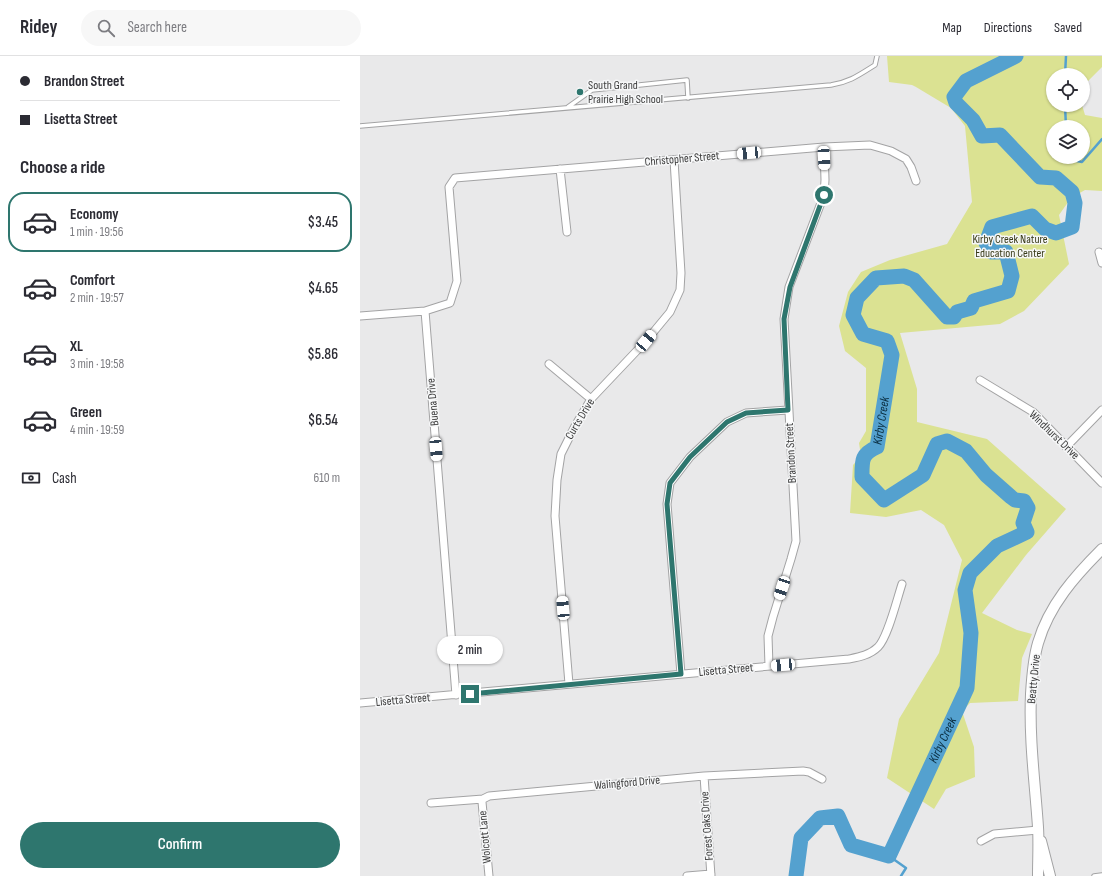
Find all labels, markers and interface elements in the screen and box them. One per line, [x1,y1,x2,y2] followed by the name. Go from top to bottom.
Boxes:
[81,10,361,46] search box
[20,16,57,39] text: Ridey
[95,17,117,39] icon: search
[127,18,187,37] text: Search here
[942,19,962,36] text: Map
[984,19,1032,36] text: Directions
[1054,19,1082,36] text: Saved
[1046,68,1090,164] map controls
[1046,68,1090,112] button: locate
[44,72,124,91] text: Brandon Street
[588,78,663,107] place label: South Grand Prairie High School
[575,87,585,97] marker: South Grand Prairie High School
[44,110,117,129] text: Lisetta Street
[1046,120,1090,164] button: layers
[737,146,761,160] car
[817,146,831,170] car
[644,148,720,170] street label: Christopher Street
[20,157,105,178] text: Choose a ride
[815,186,833,204] route start
[22,204,58,240] icon: car
[70,205,119,224] text: Economy
[308,213,338,232] text: $3.45
[70,224,123,240] text: 1 min · 19:56
[972,232,1048,261] park label: Kirby Creek Nature Education Center
[22,270,58,306] icon: car
[70,271,115,290] text: Comfort
[308,279,338,298] text: $4.65
[70,290,124,306] text: 2 min · 19:57
[634,328,658,354] car
[22,336,58,372] icon: car
[70,337,83,356] text: XL
[307,345,338,364] text: $5.86
[70,356,124,372] text: 3 min · 19:58
[423,377,443,426] street label: Buena Drive
[869,394,893,446] water label: Kirby Creek
[562,396,598,442] street label: Curts Drive
[22,402,58,438] icon: car
[70,403,102,422] text: Green
[1026,407,1083,463] street label: Windhurst Drive
[308,411,338,430] text: $6.54
[70,422,124,438] text: 4 min · 19:59
[782,422,800,484] street label: Brandon Street
[429,437,443,461] car
[20,467,42,489] icon: cash
[52,469,77,488] text: Cash
[314,470,340,486] text: 610 m
[773,575,791,601] car
[556,596,570,620] car
[437,636,503,664] callout: 2 min
[458,642,482,658] text: 2 min
[1024,653,1044,704] street label: Beatty Drive
[771,658,795,672] car
[698,660,754,680] street label: Lisetta Street
[461,685,479,703] route end
[375,690,431,710] street label: Lisetta Street
[925,714,961,766] water label: Kirby Creek
[593,773,661,793] street label: Walingford Drive
[697,791,717,861] street label: Forest Oaks Drive
[475,810,495,864] street label: Wolcott Lane
[20,822,340,868] button: Confirm

